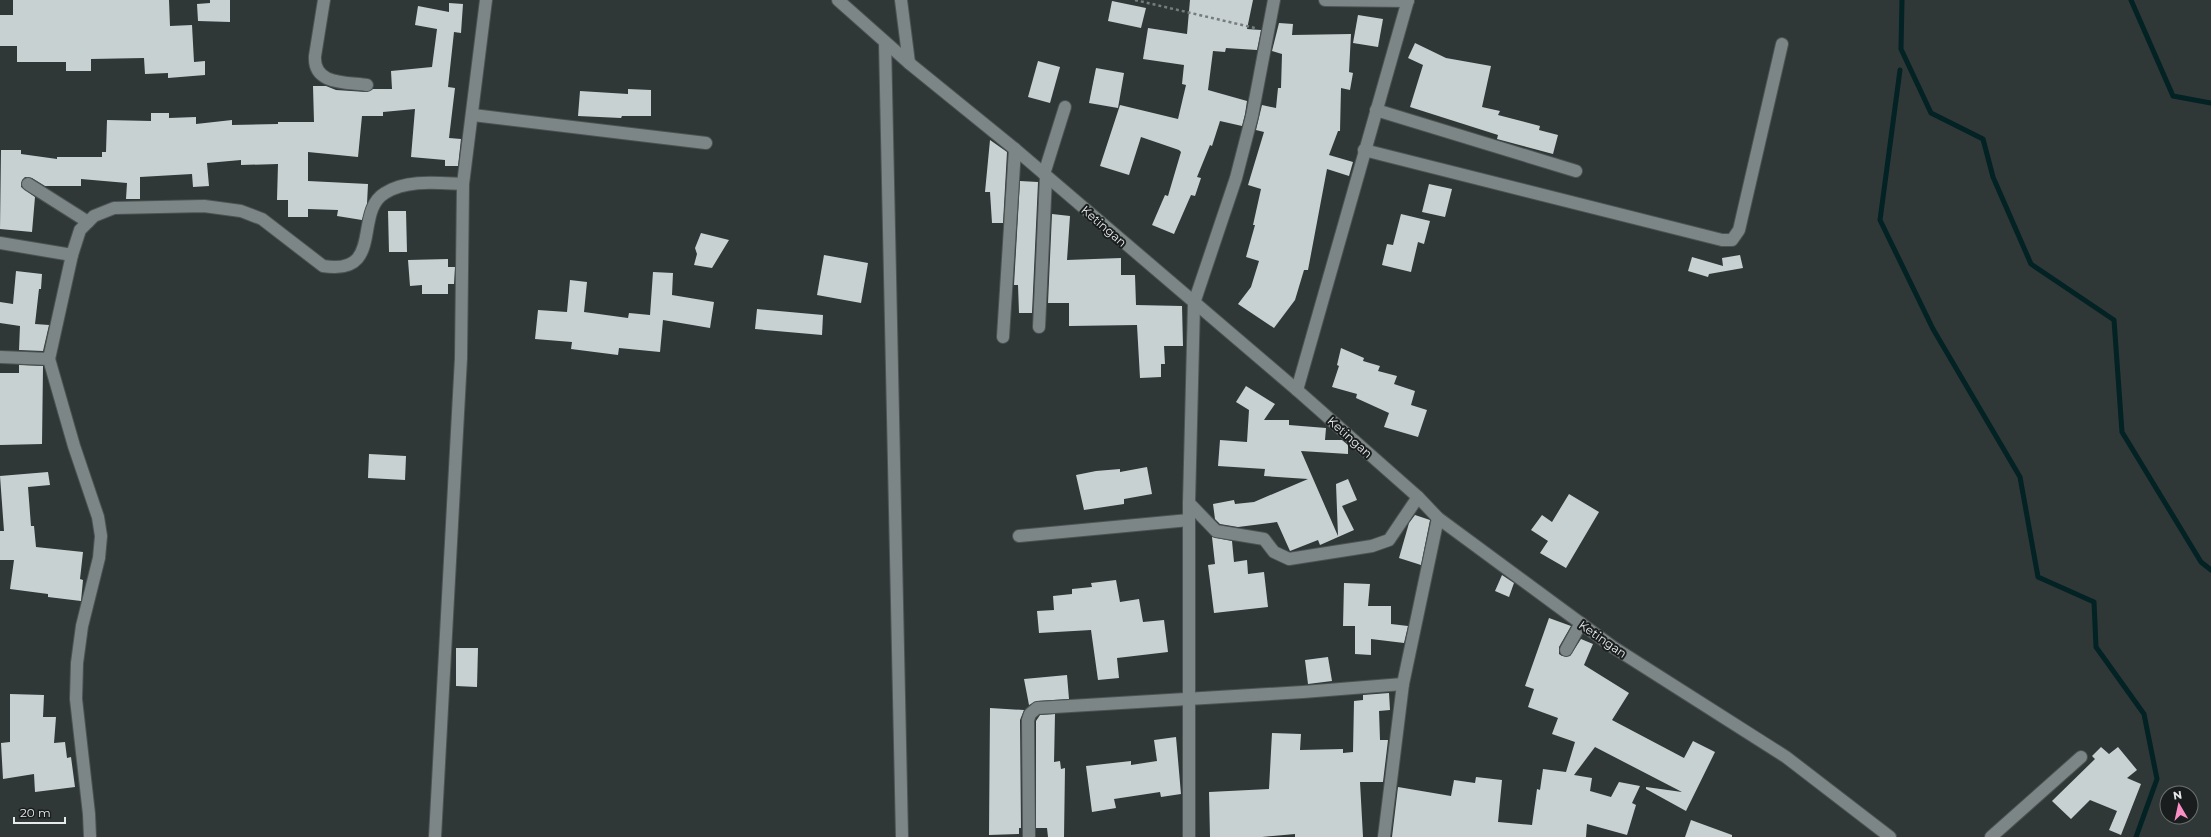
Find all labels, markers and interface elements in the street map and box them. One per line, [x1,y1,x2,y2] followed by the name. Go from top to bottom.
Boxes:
[1078,202,1130,250] street label: Ketingan
[1324,413,1376,461] street label: Ketingan
[1576,617,1630,661] street label: Ketingan
[2159,785,2199,825] north arrow
[2172,788,2183,803] text: N
[14,799,65,825] scale bar
[20,805,51,820] text: 20 m

